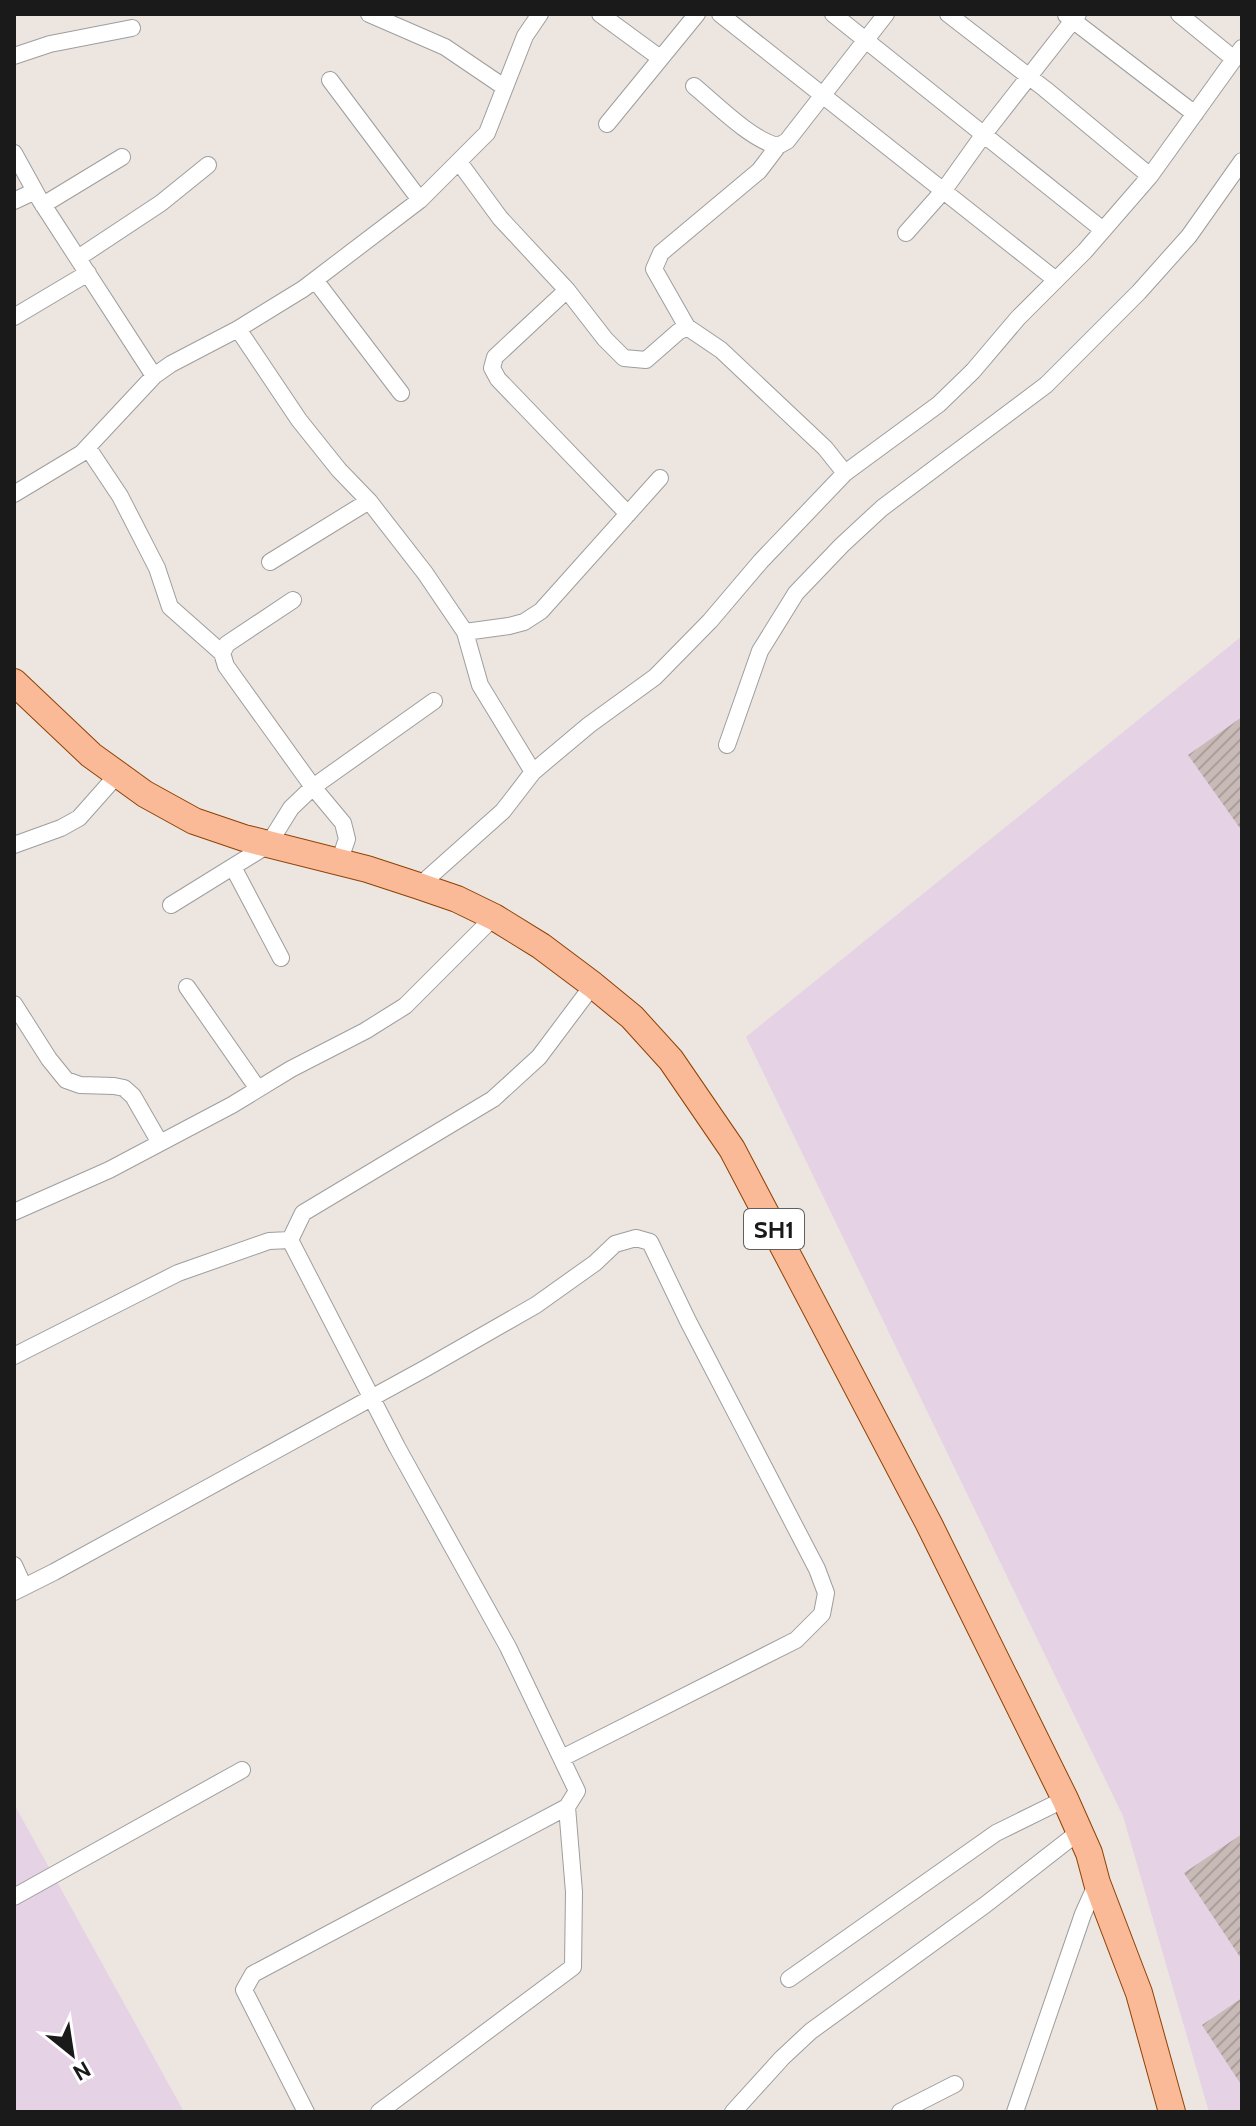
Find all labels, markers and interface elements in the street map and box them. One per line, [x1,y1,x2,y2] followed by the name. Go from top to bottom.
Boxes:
[744,1209,804,1249] road number: SH1
[32,2014,112,2094] north arrow
[68,2055,95,2086] text: N

